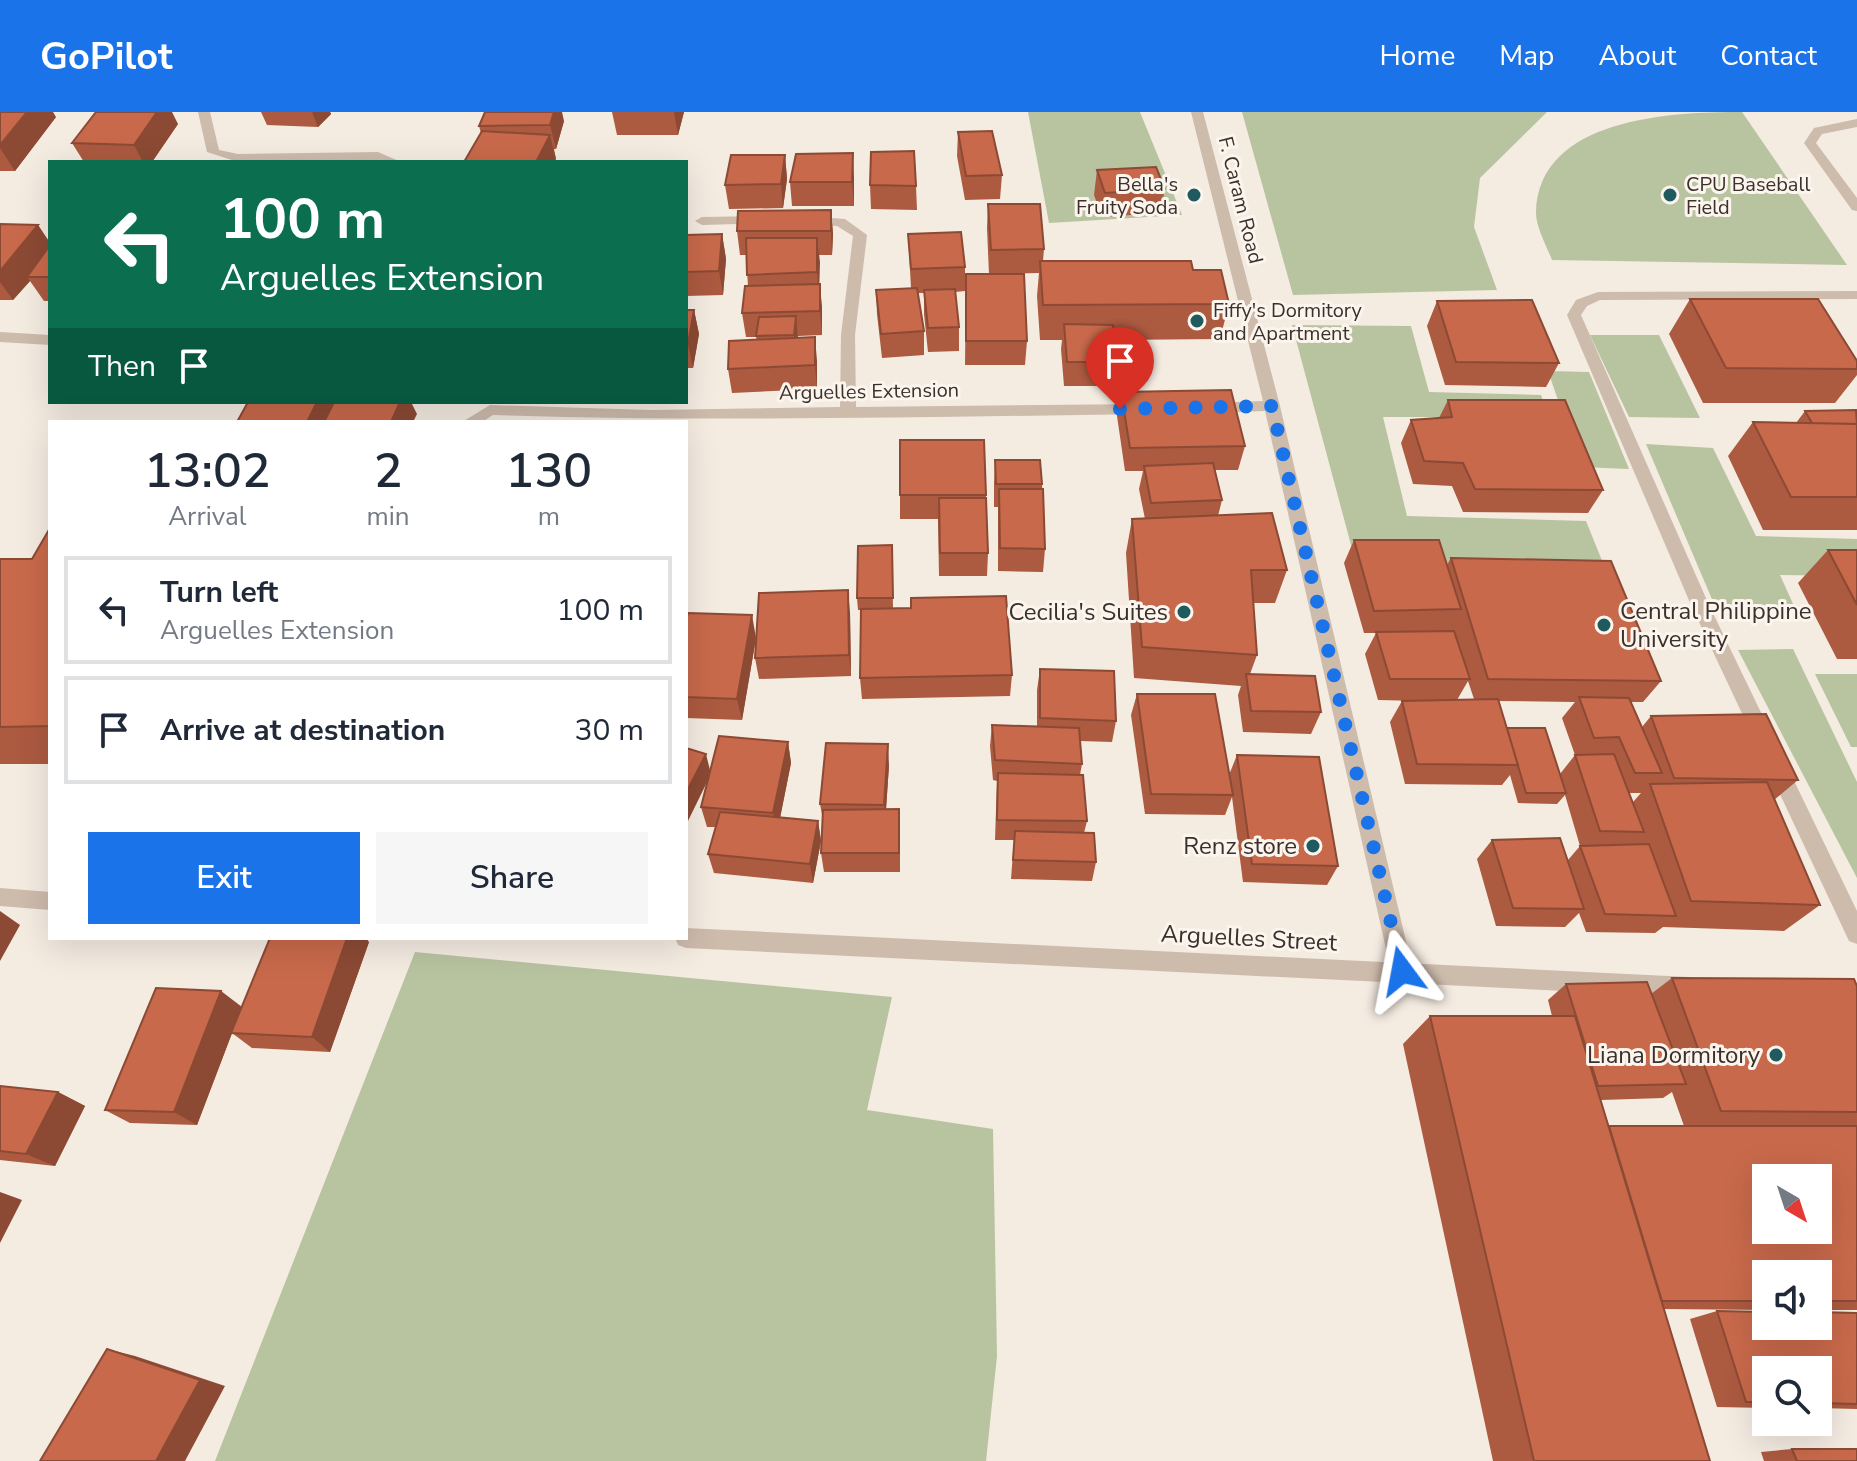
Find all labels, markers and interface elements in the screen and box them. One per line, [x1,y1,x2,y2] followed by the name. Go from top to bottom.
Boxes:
[40,31,173,82] text: GoPilot
[1380,37,1455,75] text: Home
[1499,37,1554,75] text: Map
[1598,37,1676,75] text: About
[1720,37,1817,75] text: Contact
[1212,134,1269,267] street label: F. Caram Road
[1076,171,1178,221] place label: Bella's Fruity Soda
[1686,171,1810,221] place label: CPU Baseball Field
[220,181,385,258] text: 100 m
[1185,186,1203,204] marker: Bella's Fruity Soda
[1661,186,1679,204] marker: CPU Baseball Field
[88,192,192,296] icon: left
[220,254,544,303] text: Arguelles Extension
[1213,297,1363,347] place label: Fiffy's Dormitory and Apartment
[1188,312,1206,330] marker: Fiffy's Dormitory and Apartment
[1086,327,1154,409] pin
[1098,339,1142,383] icon: arrive
[172,344,216,388] icon: arrive
[88,346,156,387] text: Then
[779,376,959,407] street label: Arguelles Extension
[144,438,271,504] text: 13:02
[374,438,402,504] text: 2
[506,438,592,504] text: 130
[168,499,246,534] text: Arrival
[367,499,410,534] text: min
[538,499,560,534] text: m
[160,572,278,613] text: Turn left
[92,588,136,632] icon: left
[557,590,644,631] text: 100 m
[1620,595,1812,655] place label: Central Philippine University
[1008,596,1168,628] place label: Cecilia's Suites
[1175,603,1193,621] marker: Cecilia's Suites
[160,613,394,648] text: Arguelles Extension
[1595,616,1613,634] marker: Central Philippine University
[92,708,136,752] icon: arrive
[160,710,445,751] text: Arrive at destination
[575,710,644,751] text: 30 m
[1183,830,1297,862] place label: Renz store
[88,832,360,924] button: Exit
[376,832,648,924] button: Share
[1304,837,1322,855] marker: Renz store
[1160,917,1338,959] street label: Arguelles Street
[1360,929,1444,1013] position arrow
[1587,1039,1761,1071] place label: Liana Dormitory
[1767,1046,1785,1064] marker: Liana Dormitory
[1752,1164,1832,1244] north arrow
[1752,1164,1832,1436] map controls
[1752,1260,1832,1340] button: sound
[1752,1356,1832,1436] button: search

